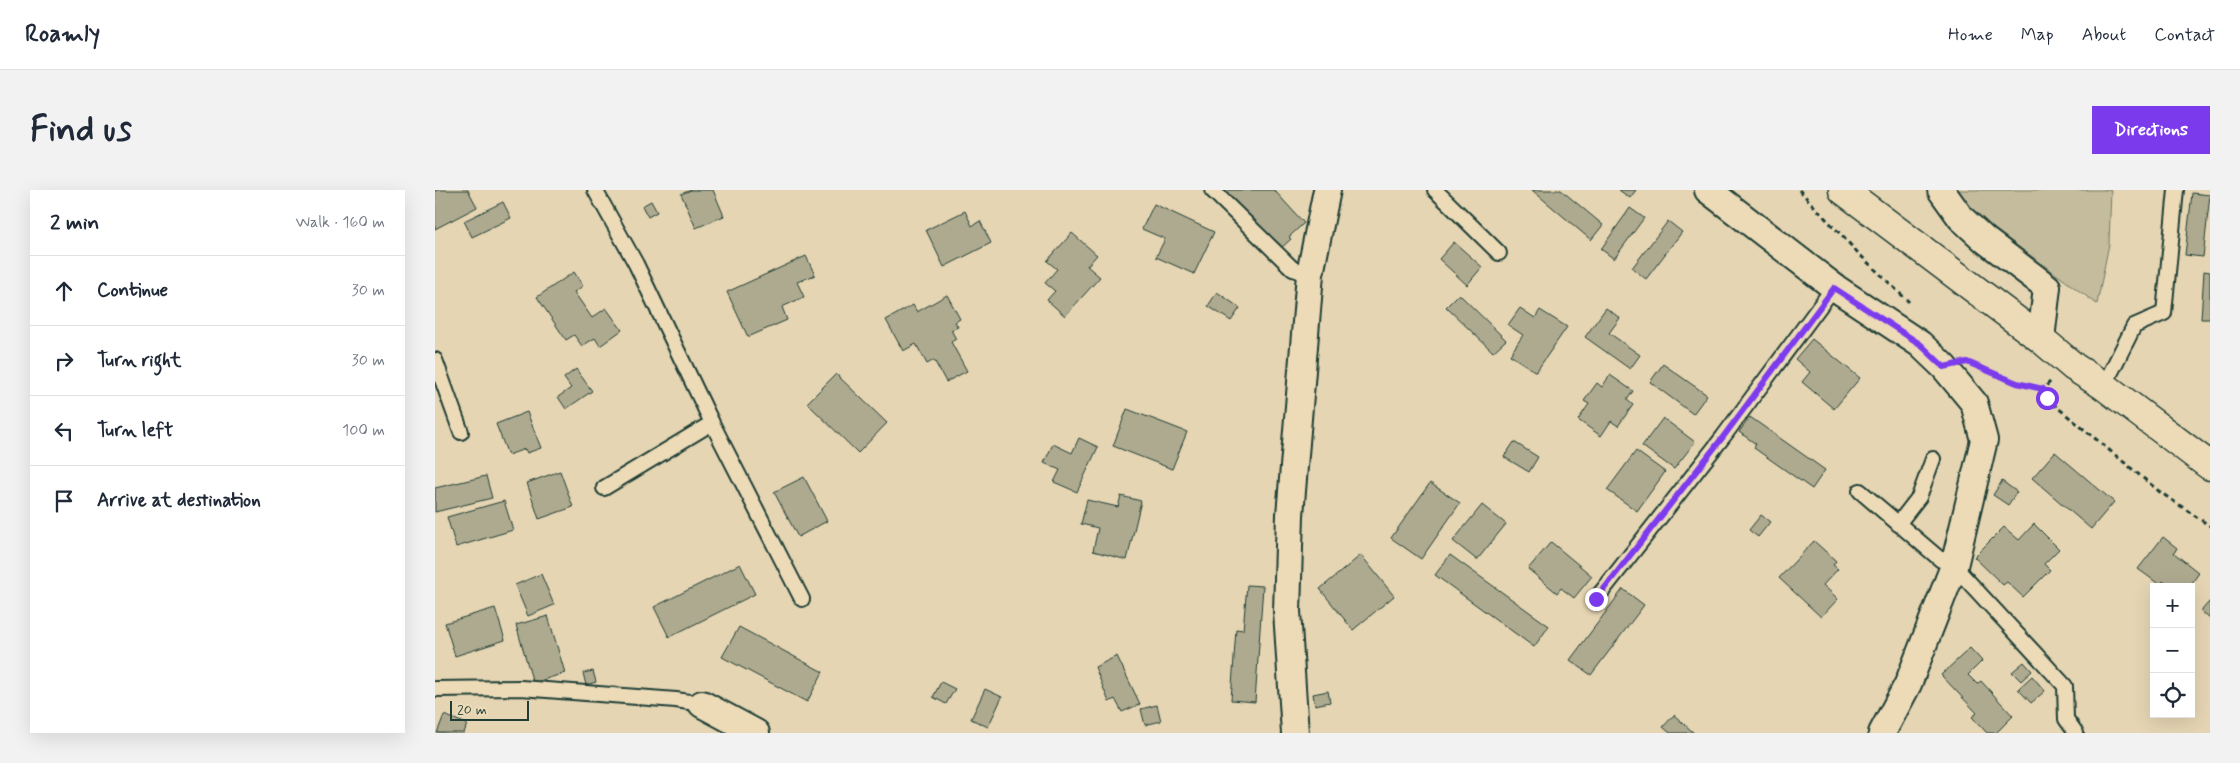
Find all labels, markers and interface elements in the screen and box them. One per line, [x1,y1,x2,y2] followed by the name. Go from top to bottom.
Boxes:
[25,19,100,50] text: Roamly
[1948,23,1993,47] text: Home
[2021,23,2054,47] text: Map
[2082,23,2126,47] text: About
[2154,23,2215,47] text: Contact
[2092,106,2210,154] button: Directions
[30,107,132,153] text: Find us
[50,209,99,237] text: 2 min
[295,212,385,233] text: Walk · 160 m
[50,277,78,305] icon: ahead
[97,278,168,303] text: Continue
[352,280,385,301] text: 30 m
[50,347,78,375] icon: right
[97,348,181,373] text: Turn right
[352,350,385,371] text: 30 m
[2036,387,2059,410] route start
[50,417,78,445] icon: left
[97,418,173,443] text: Turn left
[342,420,385,441] text: 100 m
[50,487,78,515] icon: arrive
[97,488,261,513] text: Arrive at destination
[2150,583,2195,718] map controls
[2150,583,2195,628] button: +
[1585,588,1608,611] route end
[2150,628,2195,673] button: −
[2150,673,2195,718] button: locate
[450,698,529,721] scale bar
[457,701,487,719] text: 20 m

